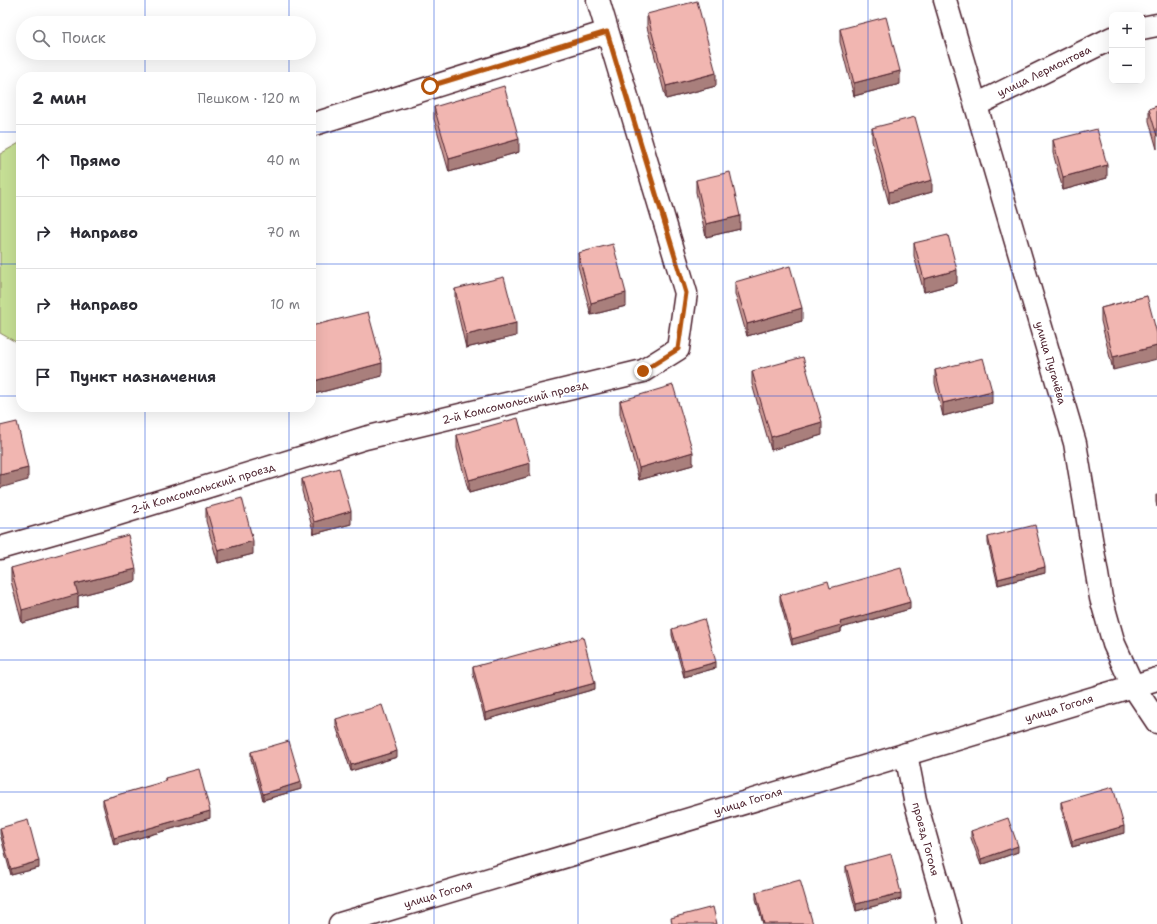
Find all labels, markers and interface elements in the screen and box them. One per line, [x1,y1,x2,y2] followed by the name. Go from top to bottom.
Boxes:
[1109,12,1145,84] map controls
[1109,12,1145,48] button: +
[16,16,316,60] search box
[30,27,52,49] icon: search
[62,28,106,48] text: Поиск
[995,42,1094,101] street label: улица Лермонтова
[1109,48,1145,84] button: −
[421,77,439,95] route start
[32,87,87,109] text: 2 мин
[197,90,300,107] text: Пешком · 120 m
[32,150,54,172] icon: ahead
[70,151,120,171] text: Прямо
[266,152,300,169] text: 40 m
[32,222,54,244] icon: right
[70,223,138,243] text: Направо
[266,224,300,241] text: 70 m
[32,294,54,316] icon: right
[70,295,138,315] text: Направо
[270,296,300,313] text: 10 m
[1031,320,1070,407] street label: улица Пугачёва
[634,362,652,380] route end
[32,366,54,388] icon: arrive
[70,367,216,387] text: Пункт назначения
[441,377,590,428] street label: 2-й Комсомольский проезд
[129,459,277,518] street label: 2-й Комсомольский проезд
[1023,691,1095,726] street label: улица Гоголя
[712,784,784,819] street label: улица Гоголя
[908,801,943,878] street label: проезд Гоголя
[402,877,474,912] street label: улица Гоголя

